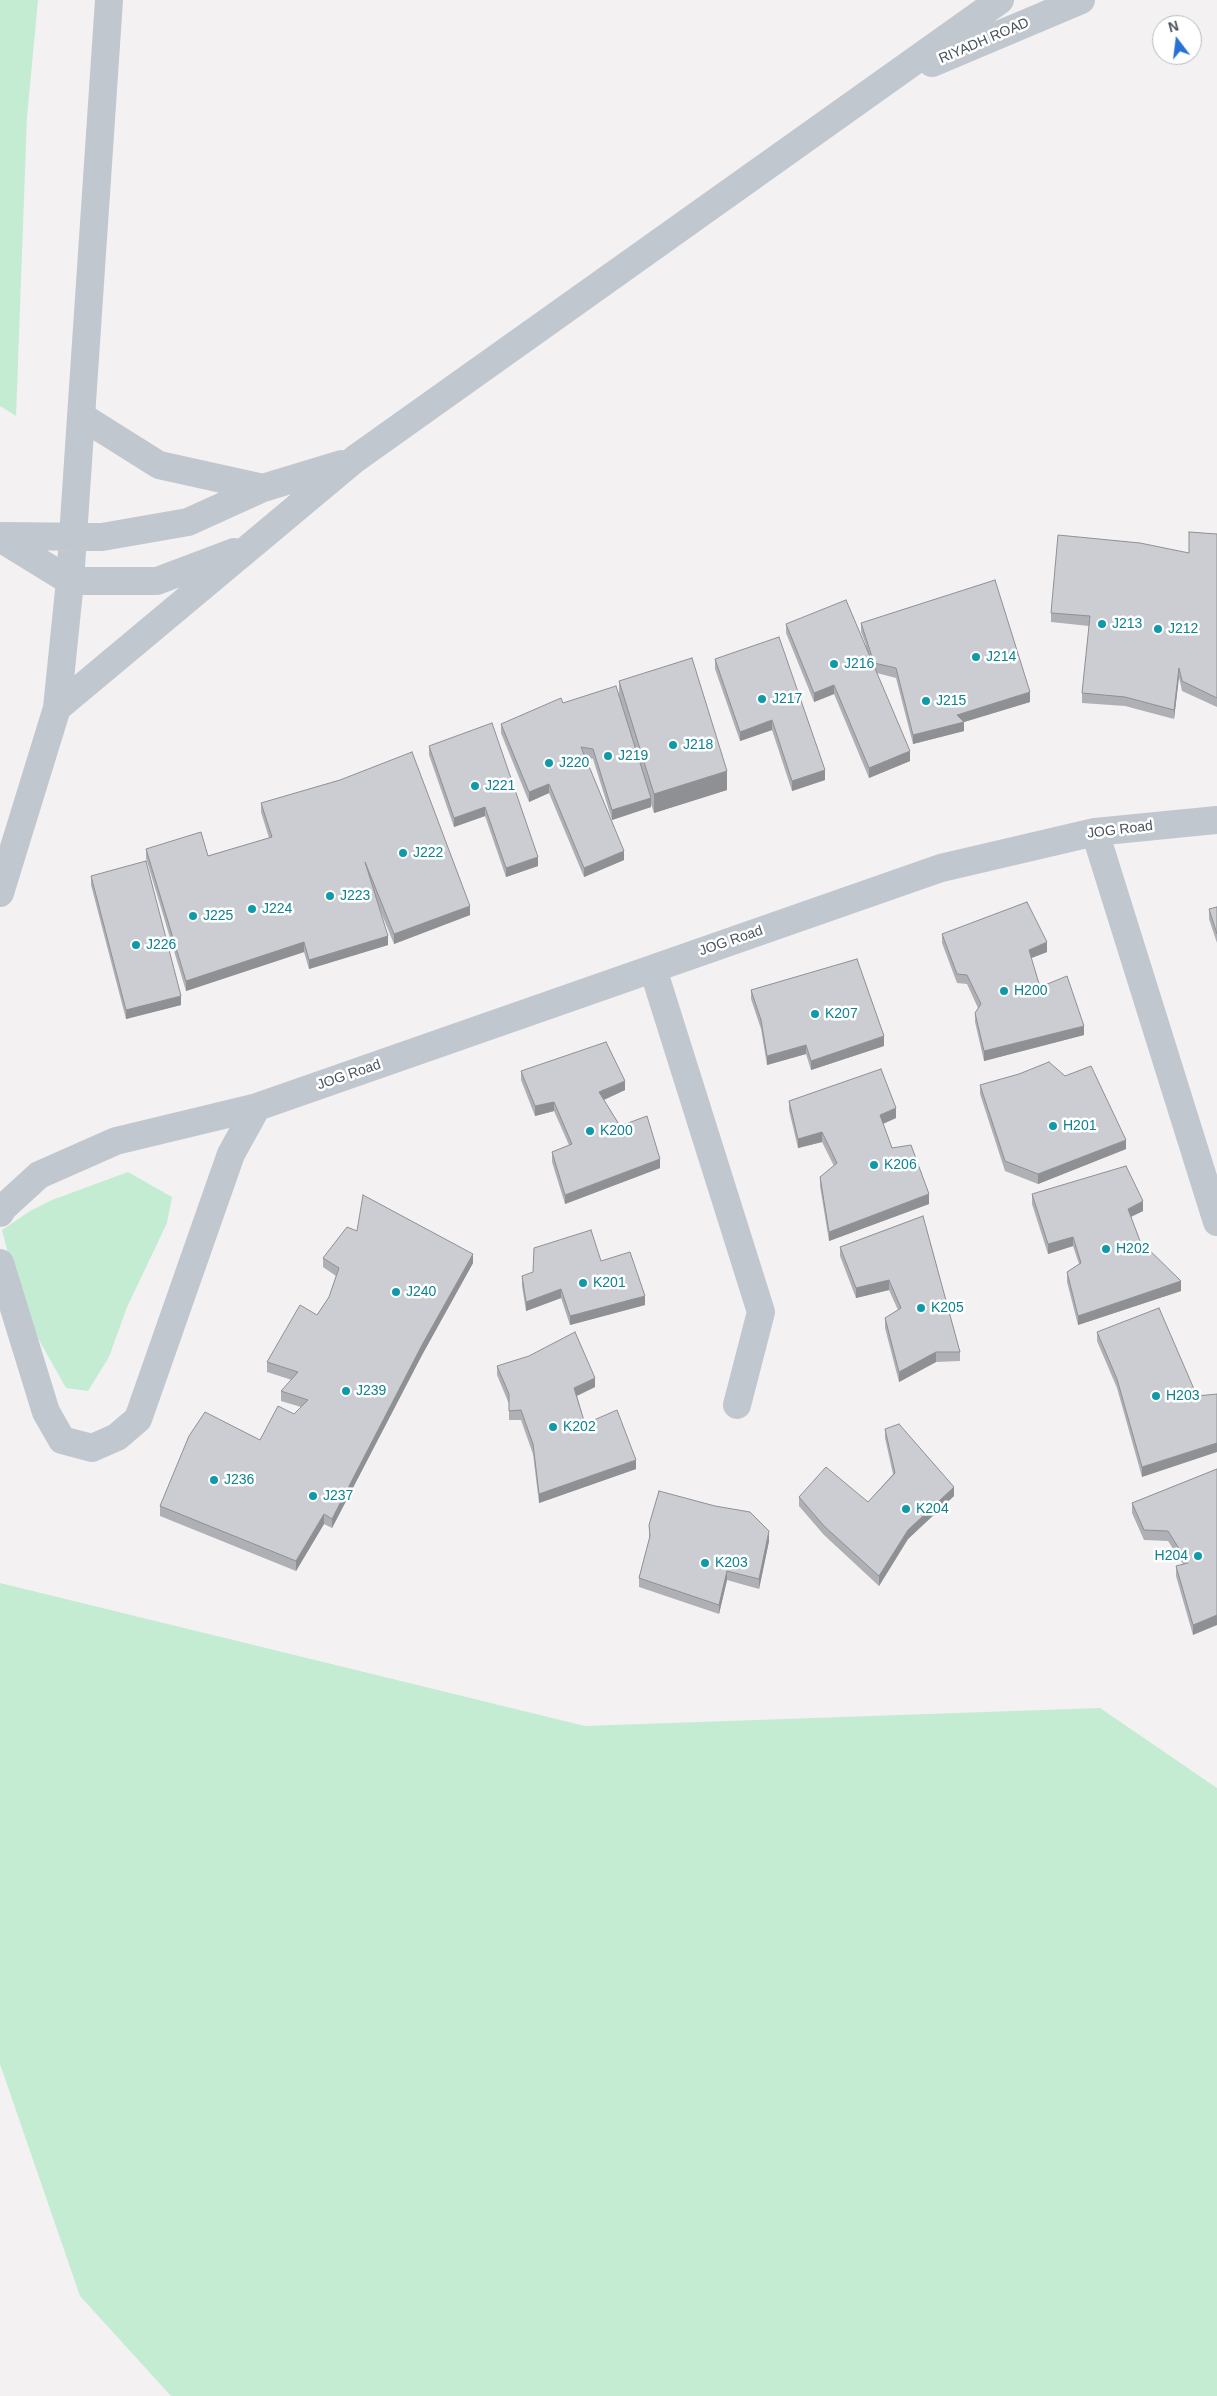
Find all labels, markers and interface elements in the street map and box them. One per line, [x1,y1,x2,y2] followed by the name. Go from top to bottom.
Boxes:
[936,14,1032,68] street label: RIYADH ROAD
[1152,15,1202,65] north arrow
[1166,17,1180,36] text: N
[1112,616,1142,632] place label: J213
[1096,618,1108,630] marker: J213
[1168,621,1198,637] place label: J212
[1152,623,1164,635] marker: J212
[986,649,1016,665] place label: J214
[970,651,982,663] marker: J214
[844,656,874,672] place label: J216
[828,658,840,670] marker: J216
[772,691,802,707] place label: J217
[756,693,768,705] marker: J217
[936,693,966,709] place label: J215
[920,695,932,707] marker: J215
[683,737,713,753] place label: J218
[667,739,679,751] marker: J218
[618,748,648,764] place label: J219
[602,750,614,762] marker: J219
[559,755,589,771] place label: J220
[543,757,555,769] marker: J220
[485,778,515,794] place label: J221
[469,780,481,792] marker: J221
[1086,818,1154,842] street label: JOG Road
[413,845,443,861] place label: J222
[397,847,409,859] marker: J222
[340,888,370,904] place label: J223
[324,890,336,902] marker: J223
[262,901,292,917] place label: J224
[246,903,258,915] marker: J224
[203,908,233,924] place label: J225
[187,910,199,922] marker: J225
[697,922,765,960] street label: JOG Road
[146,937,176,953] place label: J226
[130,939,142,951] marker: J226
[1014,983,1047,999] place label: H200
[998,985,1010,997] marker: H200
[825,1006,858,1022] place label: K207
[809,1008,821,1020] marker: K207
[315,1056,383,1094] street label: JOG Road
[1063,1118,1096,1134] place label: H201
[1047,1120,1059,1132] marker: H201
[600,1123,633,1139] place label: K200
[584,1125,596,1137] marker: K200
[884,1157,917,1173] place label: K206
[868,1159,880,1171] marker: K206
[1116,1241,1149,1257] place label: H202
[1100,1243,1112,1255] marker: H202
[593,1275,626,1291] place label: K201
[577,1277,589,1289] marker: K201
[406,1284,436,1300] place label: J240
[390,1286,402,1298] marker: J240
[931,1300,964,1316] place label: K205
[915,1302,927,1314] marker: K205
[356,1383,386,1399] place label: J239
[340,1385,352,1397] marker: J239
[1166,1388,1199,1404] place label: H203
[1150,1390,1162,1402] marker: H203
[563,1419,596,1435] place label: K202
[547,1421,559,1433] marker: K202
[224,1472,254,1488] place label: J236
[208,1474,220,1486] marker: J236
[323,1488,353,1504] place label: J237
[307,1490,319,1502] marker: J237
[916,1501,949,1517] place label: K204
[900,1503,912,1515] marker: K204
[1155,1548,1188,1564] place label: H204
[1192,1550,1204,1562] marker: H204
[715,1555,748,1571] place label: K203
[699,1557,711,1569] marker: K203

